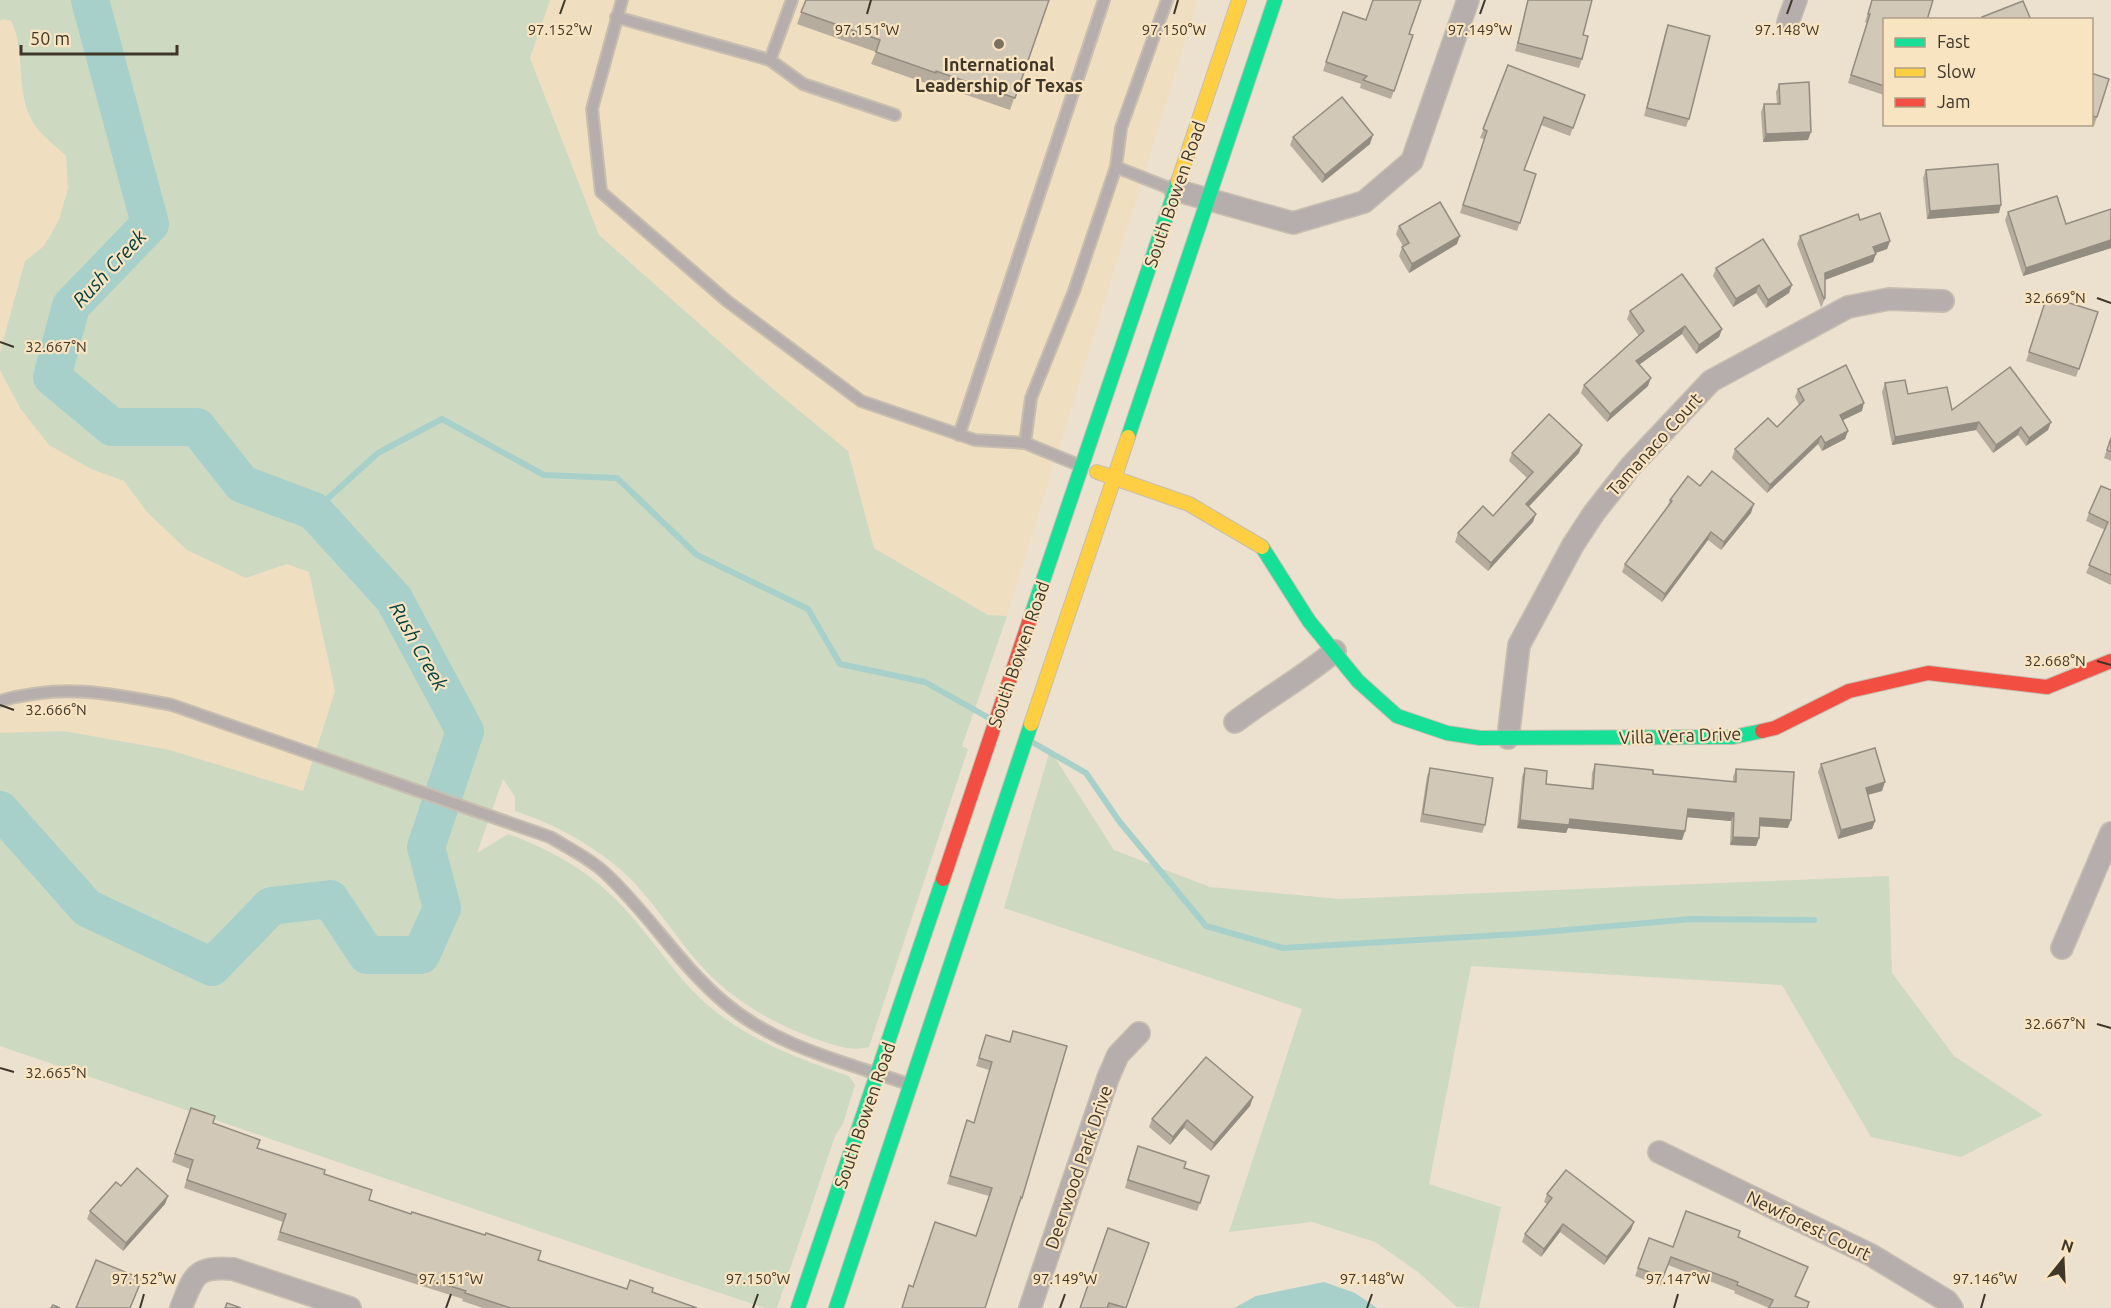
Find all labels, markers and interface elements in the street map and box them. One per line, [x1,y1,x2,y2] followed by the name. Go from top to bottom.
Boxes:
[21,18,177,56] scale bar
[1883,18,2093,126] legend
[528,21,592,38] text: 97.152°W
[835,21,899,38] text: 97.151°W
[1142,21,1206,38] text: 97.150°W
[1448,21,1512,38] text: 97.149°W
[1755,21,1819,38] text: 97.148°W
[30,28,70,48] text: 50 m
[1937,31,1970,51] text: Fast
[992,37,1006,51] marker: International Leadership of Texas
[915,54,1083,95] place label: International Leadership of Texas
[1937,61,1976,81] text: Slow
[1937,91,1971,111] text: Jam
[1140,118,1208,270] street label: South Bowen Road
[67,224,151,312] water label: Rush Creek
[2024,289,2086,306] text: 32.669°N
[25,338,87,355] text: 32.667°N
[1603,388,1705,500] street label: Tamanaco Court
[984,578,1052,730] street label: South Bowen Road
[385,598,453,695] water label: Rush Creek
[2024,652,2086,669] text: 32.668°N
[25,701,87,718] text: 32.666°N
[1618,723,1742,747] street label: Villa Vera Drive
[2024,1015,2086,1032] text: 32.667°N
[830,1039,898,1191] street label: South Bowen Road
[25,1064,87,1081] text: 32.665°N
[1041,1082,1115,1252] street label: Deerwood Park Drive
[1744,1186,1874,1264] street label: Newforest Court
[2033,1230,2093,1290] north arrow
[2059,1235,2076,1256] text: N
[112,1270,176,1287] text: 97.152°W
[419,1270,483,1287] text: 97.151°W
[726,1270,790,1287] text: 97.150°W
[1033,1270,1097,1287] text: 97.149°W
[1340,1270,1404,1287] text: 97.148°W
[1646,1270,1710,1287] text: 97.147°W
[1953,1270,2017,1287] text: 97.146°W

